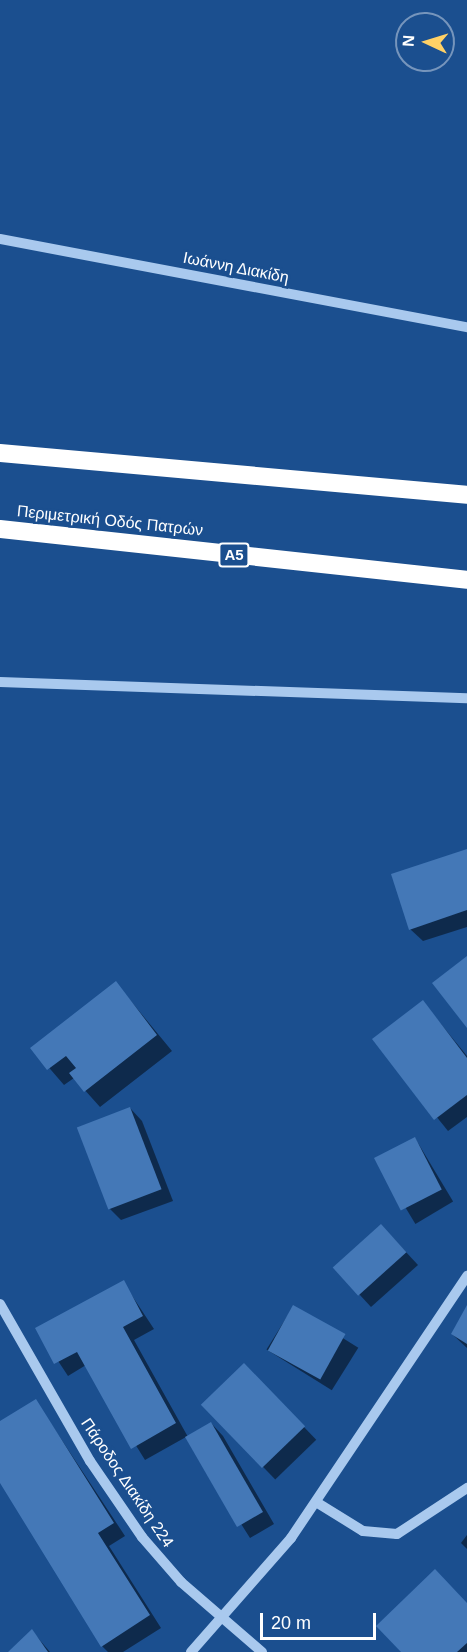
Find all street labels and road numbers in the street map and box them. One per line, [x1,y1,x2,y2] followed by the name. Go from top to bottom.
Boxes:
[181,248,291,288] street label: Ιωάννη Διακίδη
[16,502,204,540] street label: Περιμετρική Οδός Πατρών
[218,543,250,567] road number: Α5
[76,1414,178,1552] street label: Πάροδος Διακίδη 224

